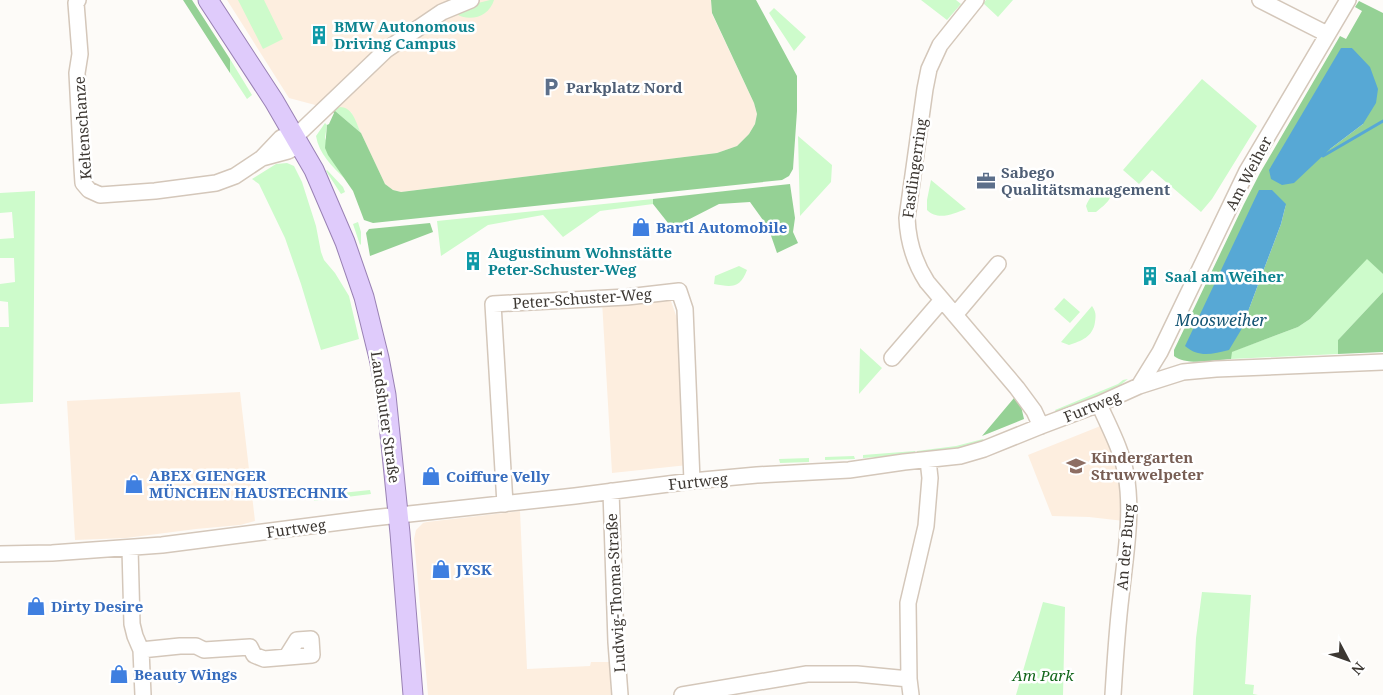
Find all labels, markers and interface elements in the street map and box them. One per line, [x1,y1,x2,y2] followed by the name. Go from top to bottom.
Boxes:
[334,16,475,53] place label: BMW Autonomous Driving Campus
[308,24,330,46] building icon: BMW Autonomous Driving Campus
[68,76,96,180] street label: Keltenschanze
[540,76,562,98] parking icon: Parkplatz Nord
[566,77,683,97] place label: Parkplatz Nord
[897,117,931,219] street label: Fastlingerring
[1220,133,1276,213] street label: Am Weiher
[1001,162,1170,199] place label: Sabego Qualitätsmanagement
[975,170,997,192] office icon: Sabego Qualitätsmanagement
[630,216,652,238] shop icon: Bartl Automobile
[656,217,787,237] place label: Bartl Automobile
[488,242,672,279] place label: Augustinum Wohnstätte Peter-Schuster-Weg
[462,250,484,272] building icon: Augustinum Wohnstätte Peter-Schuster-Weg
[1139,265,1161,287] building icon: Saal am Weiher
[1165,266,1284,286] place label: Saal am Weiher
[512,283,652,313] street label: Peter-Schuster-Weg
[1174,309,1267,331] water label: Moosweiher
[367,350,405,484] street label: Landshuter Straße
[1061,386,1123,426] street label: Furtweg
[1091,447,1204,484] place label: Kindergarten Struwwelpeter
[1065,455,1087,477] school or university icon: Kindergarten Struwwelpeter
[149,465,349,502] place label: ABEX GIENGER MÜNCHEN HAUSTECHNIK
[420,465,442,487] shop icon: Coiffure Velly
[446,466,550,486] place label: Coiffure Velly
[667,468,729,494] street label: Furtweg
[123,473,145,495] shop icon: ABEX GIENGER MÜNCHEN HAUSTECHNIK
[1111,503,1139,591] street label: An der Burg
[601,513,629,673] street label: Ludwig-Thoma-Straße
[265,514,327,542] street label: Furtweg
[430,558,452,580] shop icon: JYSK
[455,559,493,579] place label: JYSK
[25,595,47,617] shop icon: Dirty Desire
[51,596,143,616] place label: Dirty Desire
[1323,635,1373,685] north arrow
[1347,658,1369,679] text: N
[108,663,130,685] shop icon: Beauty Wings
[134,664,237,684] place label: Beauty Wings
[1011,665,1074,685] park label: Am Park

